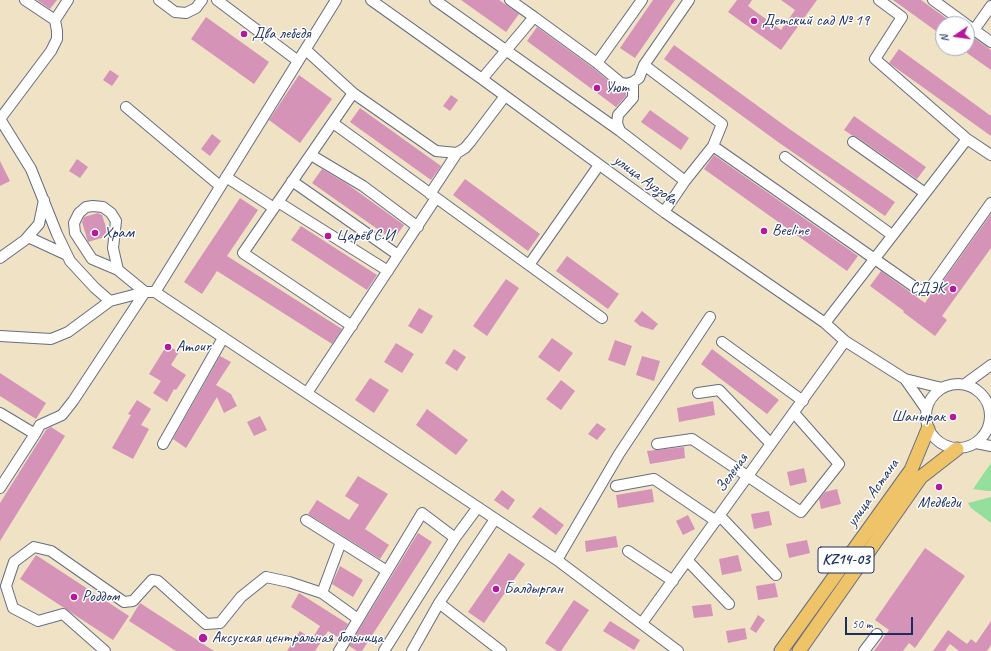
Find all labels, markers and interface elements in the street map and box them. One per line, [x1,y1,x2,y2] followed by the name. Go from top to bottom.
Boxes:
[762,11,869,31] place label: Детский сад № 19
[749,16,759,26] marker: Детский сад № 19
[935,16,975,56] north arrow
[252,24,310,44] place label: Два лебедя
[239,29,249,39] marker: Два лебедя
[937,34,952,43] text: N
[605,78,629,98] place label: Уют
[592,83,602,93] marker: Уют
[609,151,681,209] street label: улица Ауэзова
[772,221,809,241] place label: Beeline
[103,223,134,243] place label: Храм
[336,226,394,246] place label: Царёв С.И
[759,226,769,236] marker: Beeline
[90,228,100,238] marker: Храм
[323,231,333,241] marker: Царёв С.И
[910,279,945,299] place label: СДЭК
[948,284,958,294] marker: СДЭК
[176,337,211,357] place label: Amour
[163,342,173,352] marker: Amour
[891,407,945,427] place label: Шанырак
[948,412,958,422] marker: Шанырак
[711,450,753,496] street label: Зеленая
[843,455,903,531] street label: улица Астана
[934,482,944,492] marker: Медведи
[918,493,960,513] place label: Медведи
[818,547,874,573] road number: KZ14-03
[504,579,563,599] place label: Балдырган
[491,584,501,594] marker: Балдырган
[82,587,119,607] place label: Роддом
[69,592,79,602] marker: Роддом
[847,609,915,635] scale bar
[852,616,872,632] text: 50 m
[212,628,383,648] place label: Аксуская центральная больница
[197,632,209,644] marker: Аксуская центральная больница

